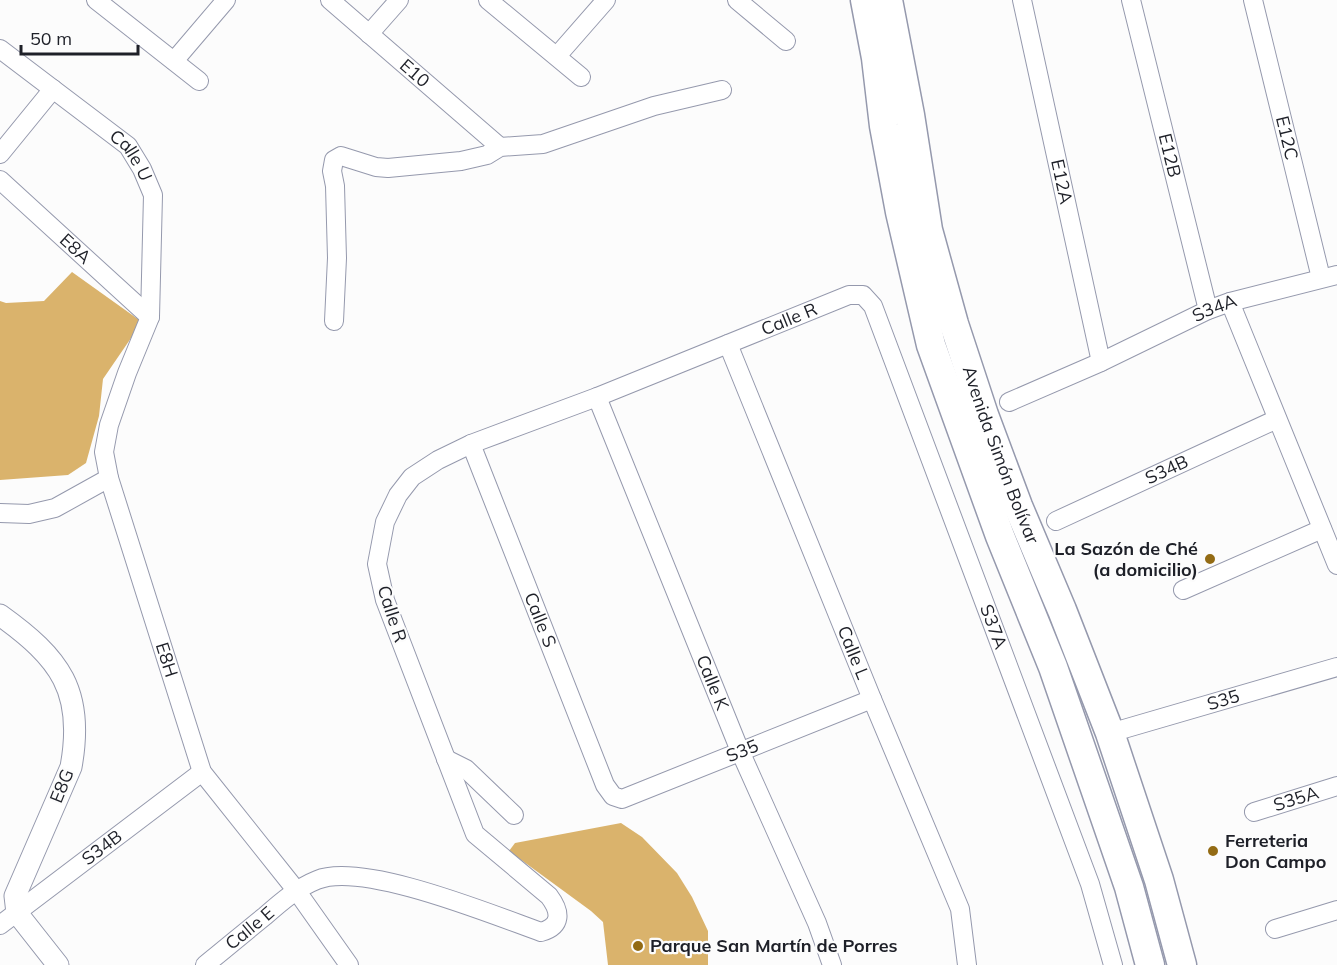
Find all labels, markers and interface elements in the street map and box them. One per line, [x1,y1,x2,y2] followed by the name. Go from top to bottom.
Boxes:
[21,18,138,56] scale bar
[30,27,72,50] text: 50 m
[395,54,435,92] street label: E10
[1271,113,1304,162] street label: E12C
[105,124,158,184] street label: Calle U
[1154,131,1187,180] street label: E12B
[1046,157,1078,206] street label: E12A
[55,228,96,269] street label: E8A
[1188,289,1240,327] street label: S34A
[758,297,820,340] street label: Calle R
[958,363,1045,548] street label: Avenida Simón Bolívar
[1141,450,1192,489] street label: S34B
[1054,537,1198,581] place label: La Sazón de Ché (a domicilio)
[1203,552,1217,566] marker: La Sazón de Ché (a domicilio)
[373,583,412,645] street label: Calle R
[519,589,562,651] street label: Calle S
[975,601,1013,652] street label: S37A
[832,622,875,683] street label: Calle L
[151,639,183,680] street label: E8H
[691,651,734,714] street label: Calle K
[1204,684,1242,715] street label: S35
[723,734,762,767] street label: S35
[44,765,79,806] street label: E8G
[1270,781,1321,816] street label: S35A
[77,825,127,870] street label: S34B
[1225,829,1326,873] place label: Ferreteria Don Campo
[1206,844,1220,858] marker: Ferreteria Don Campo
[220,901,279,955] street label: Calle E
[650,934,898,957] place label: Parque San Martín de Porres
[631,939,645,953] marker: Parque San Martín de Porres

